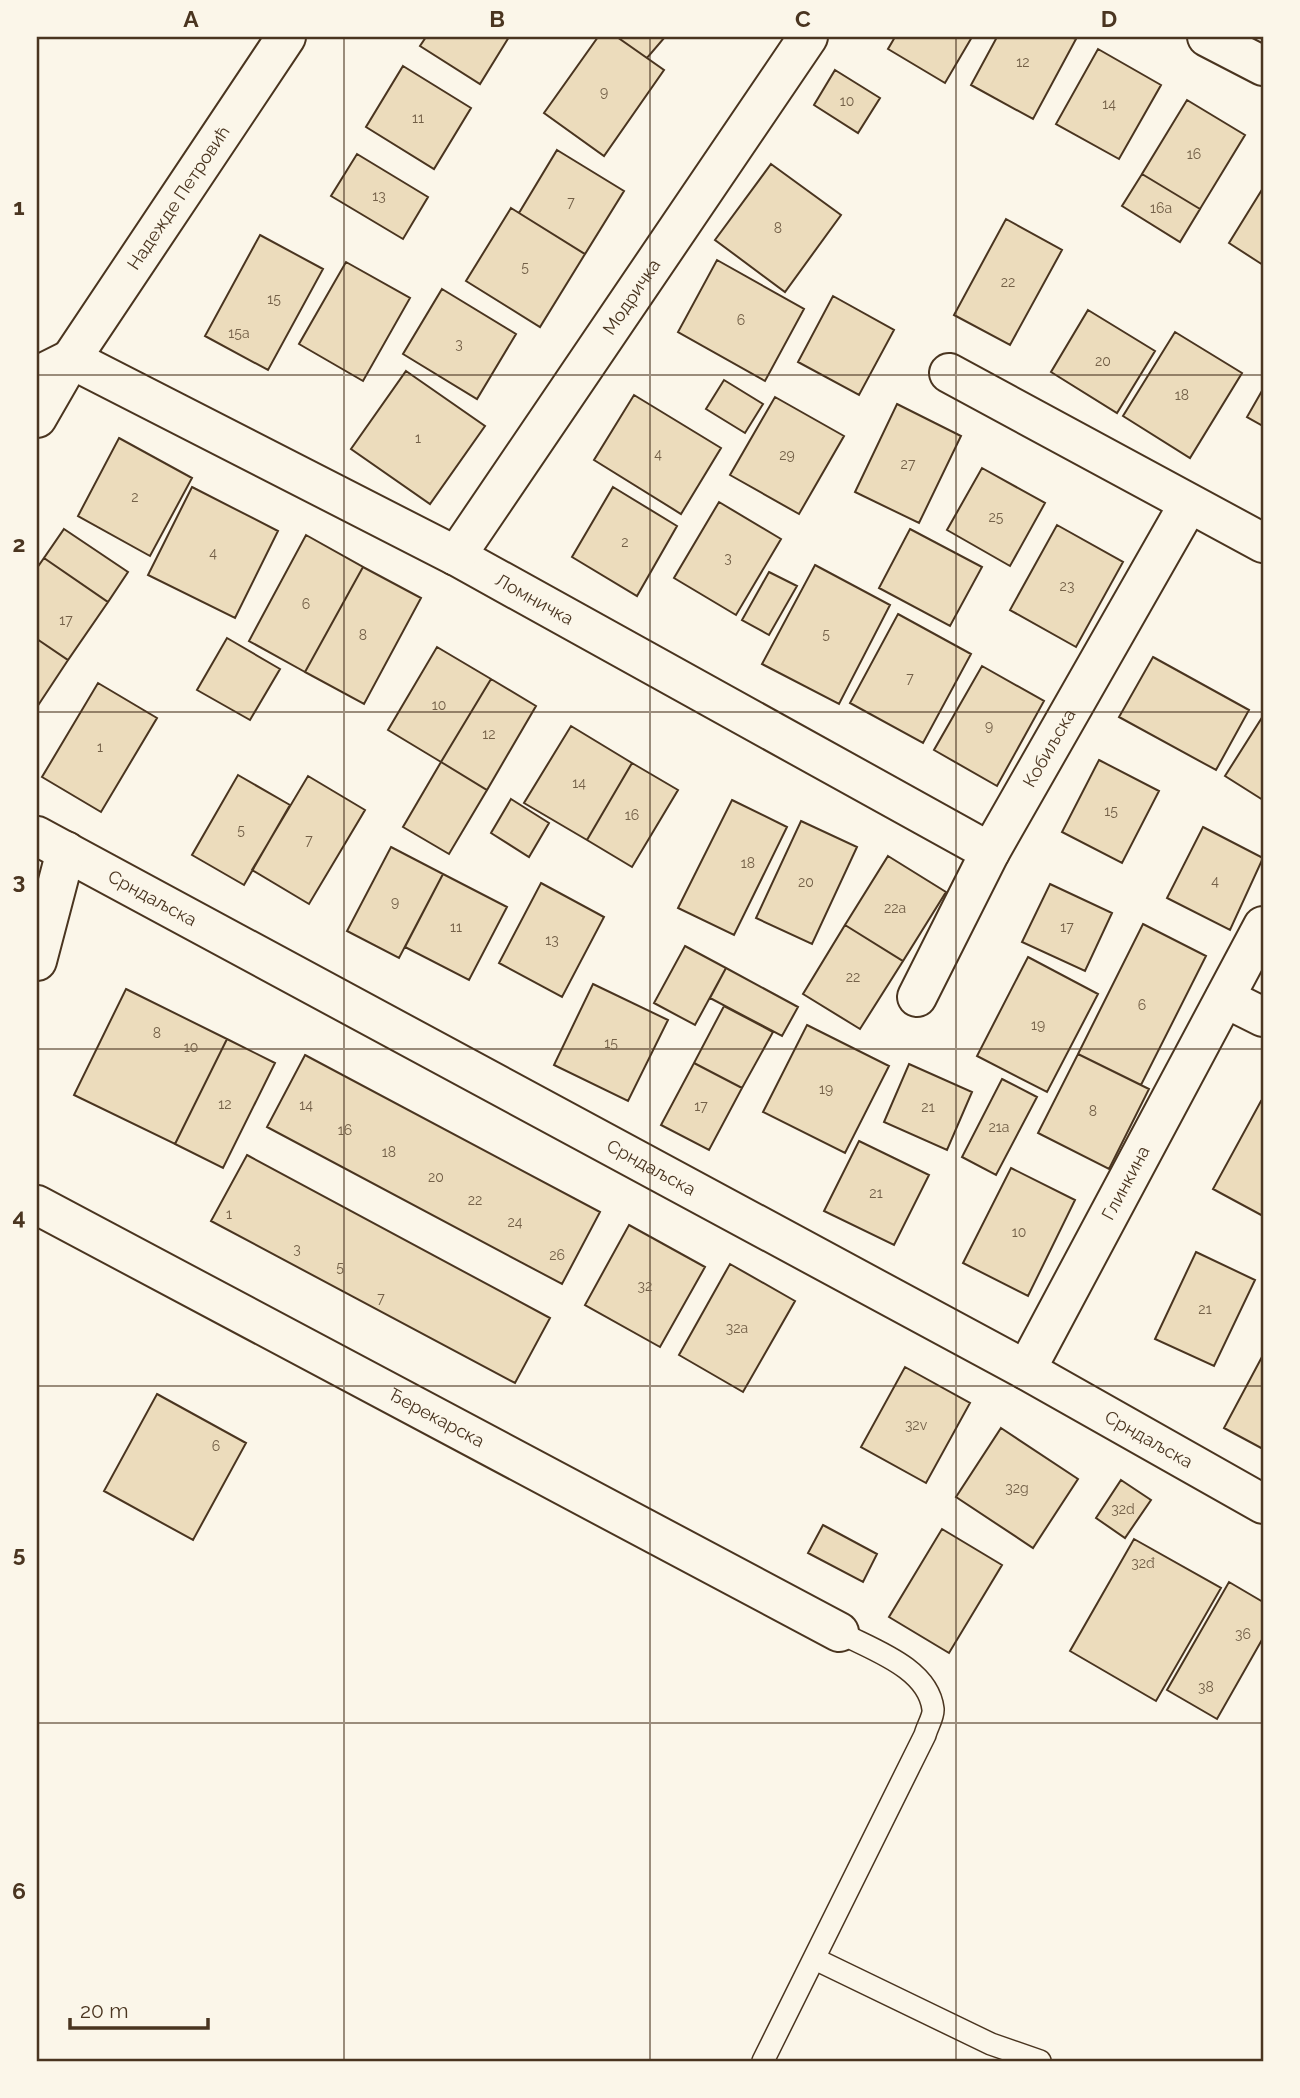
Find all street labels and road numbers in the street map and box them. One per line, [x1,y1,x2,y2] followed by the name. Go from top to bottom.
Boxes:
[123,122,234,273] street label: Надежде Петровић
[598,255,664,339] street label: Модричка
[492,569,577,629] street label: Ломничка
[1018,705,1079,791] street label: Кобиљска
[105,865,200,930] street label: Срндаљска
[603,1135,699,1200] street label: Срндаљска
[1097,1142,1154,1223] street label: Глинкина
[386,1384,488,1451] street label: Ђерекарска
[1101,1406,1197,1472] street label: Срндаљска

